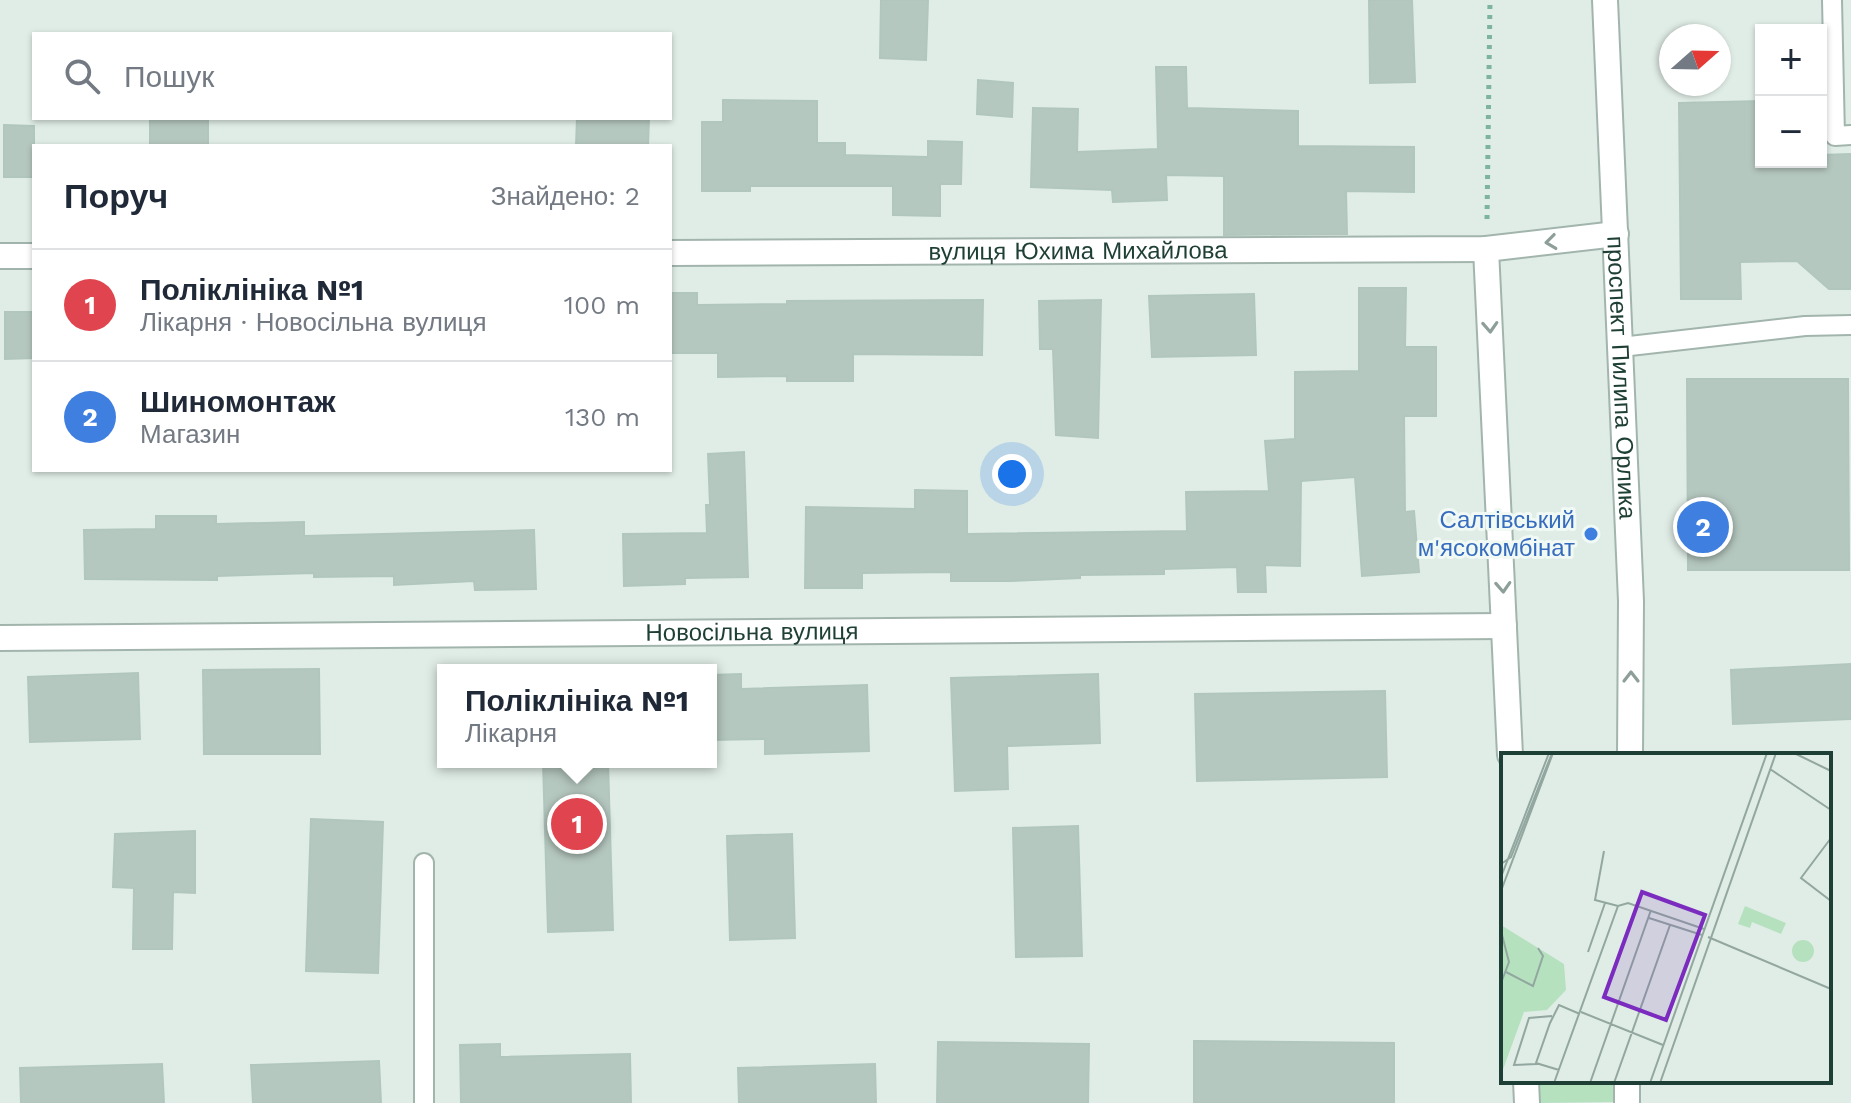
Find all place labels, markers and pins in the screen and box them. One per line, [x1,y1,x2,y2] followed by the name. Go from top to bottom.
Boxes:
[1677,497,1729,557] pin: 2
[1418,506,1575,562] place label: Салтівський м'ясокомбінат
[1582,525,1600,543] marker: Салтівський м'ясокомбінат
[551,794,603,854] pin: 1

